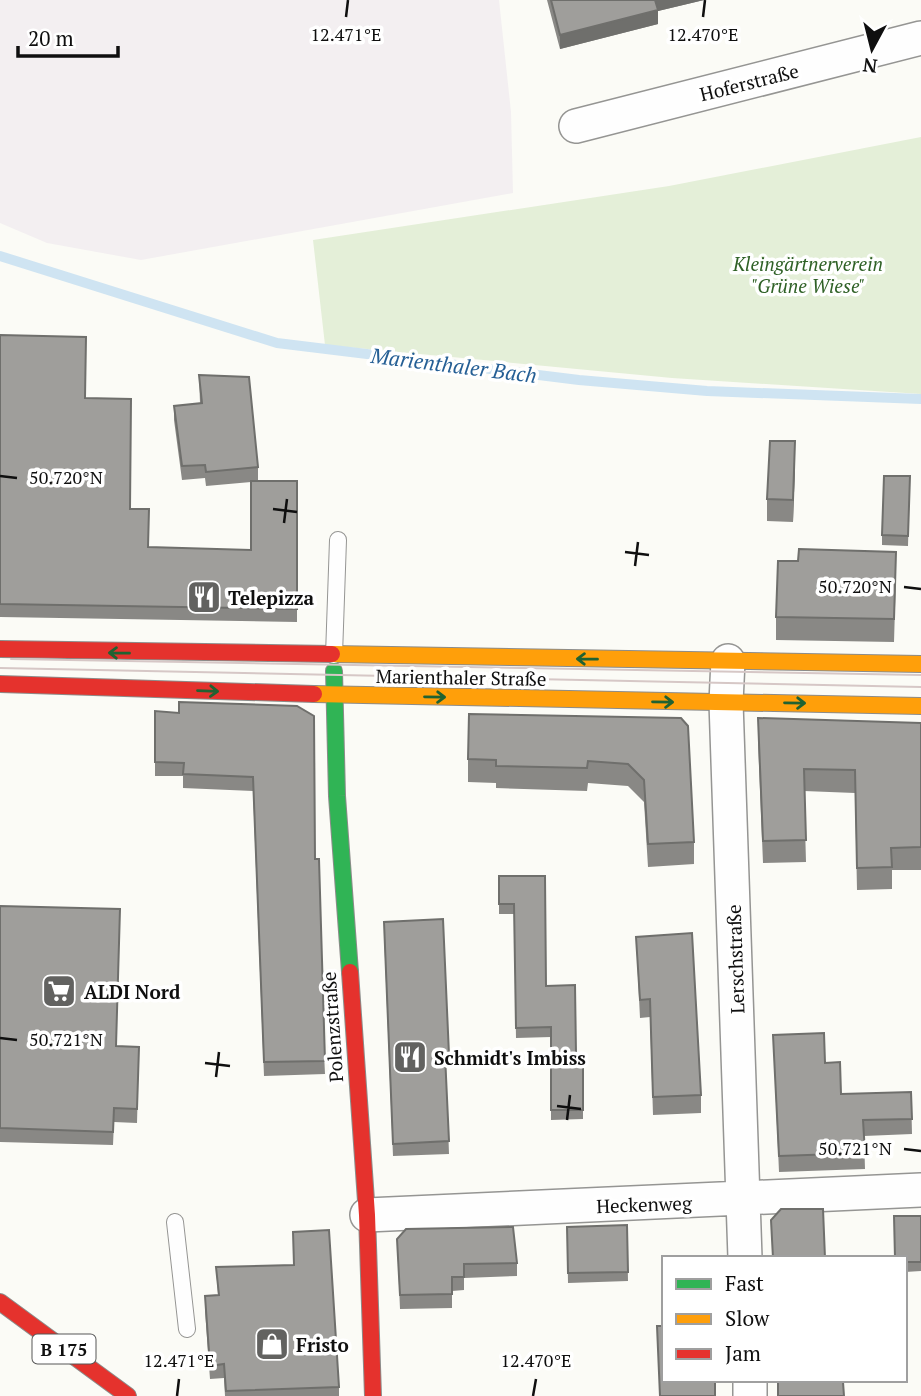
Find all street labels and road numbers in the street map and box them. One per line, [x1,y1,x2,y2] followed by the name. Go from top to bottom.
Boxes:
[697,58,801,106] street label: Hoferstraße
[375,663,547,691] street label: Marienthaler Straße
[721,904,749,1014] street label: Lerschstraße
[316,971,348,1083] street label: Polenzstraße
[596,1190,693,1218] street label: Heckenweg
[32,1334,96,1364] road number: B 175

